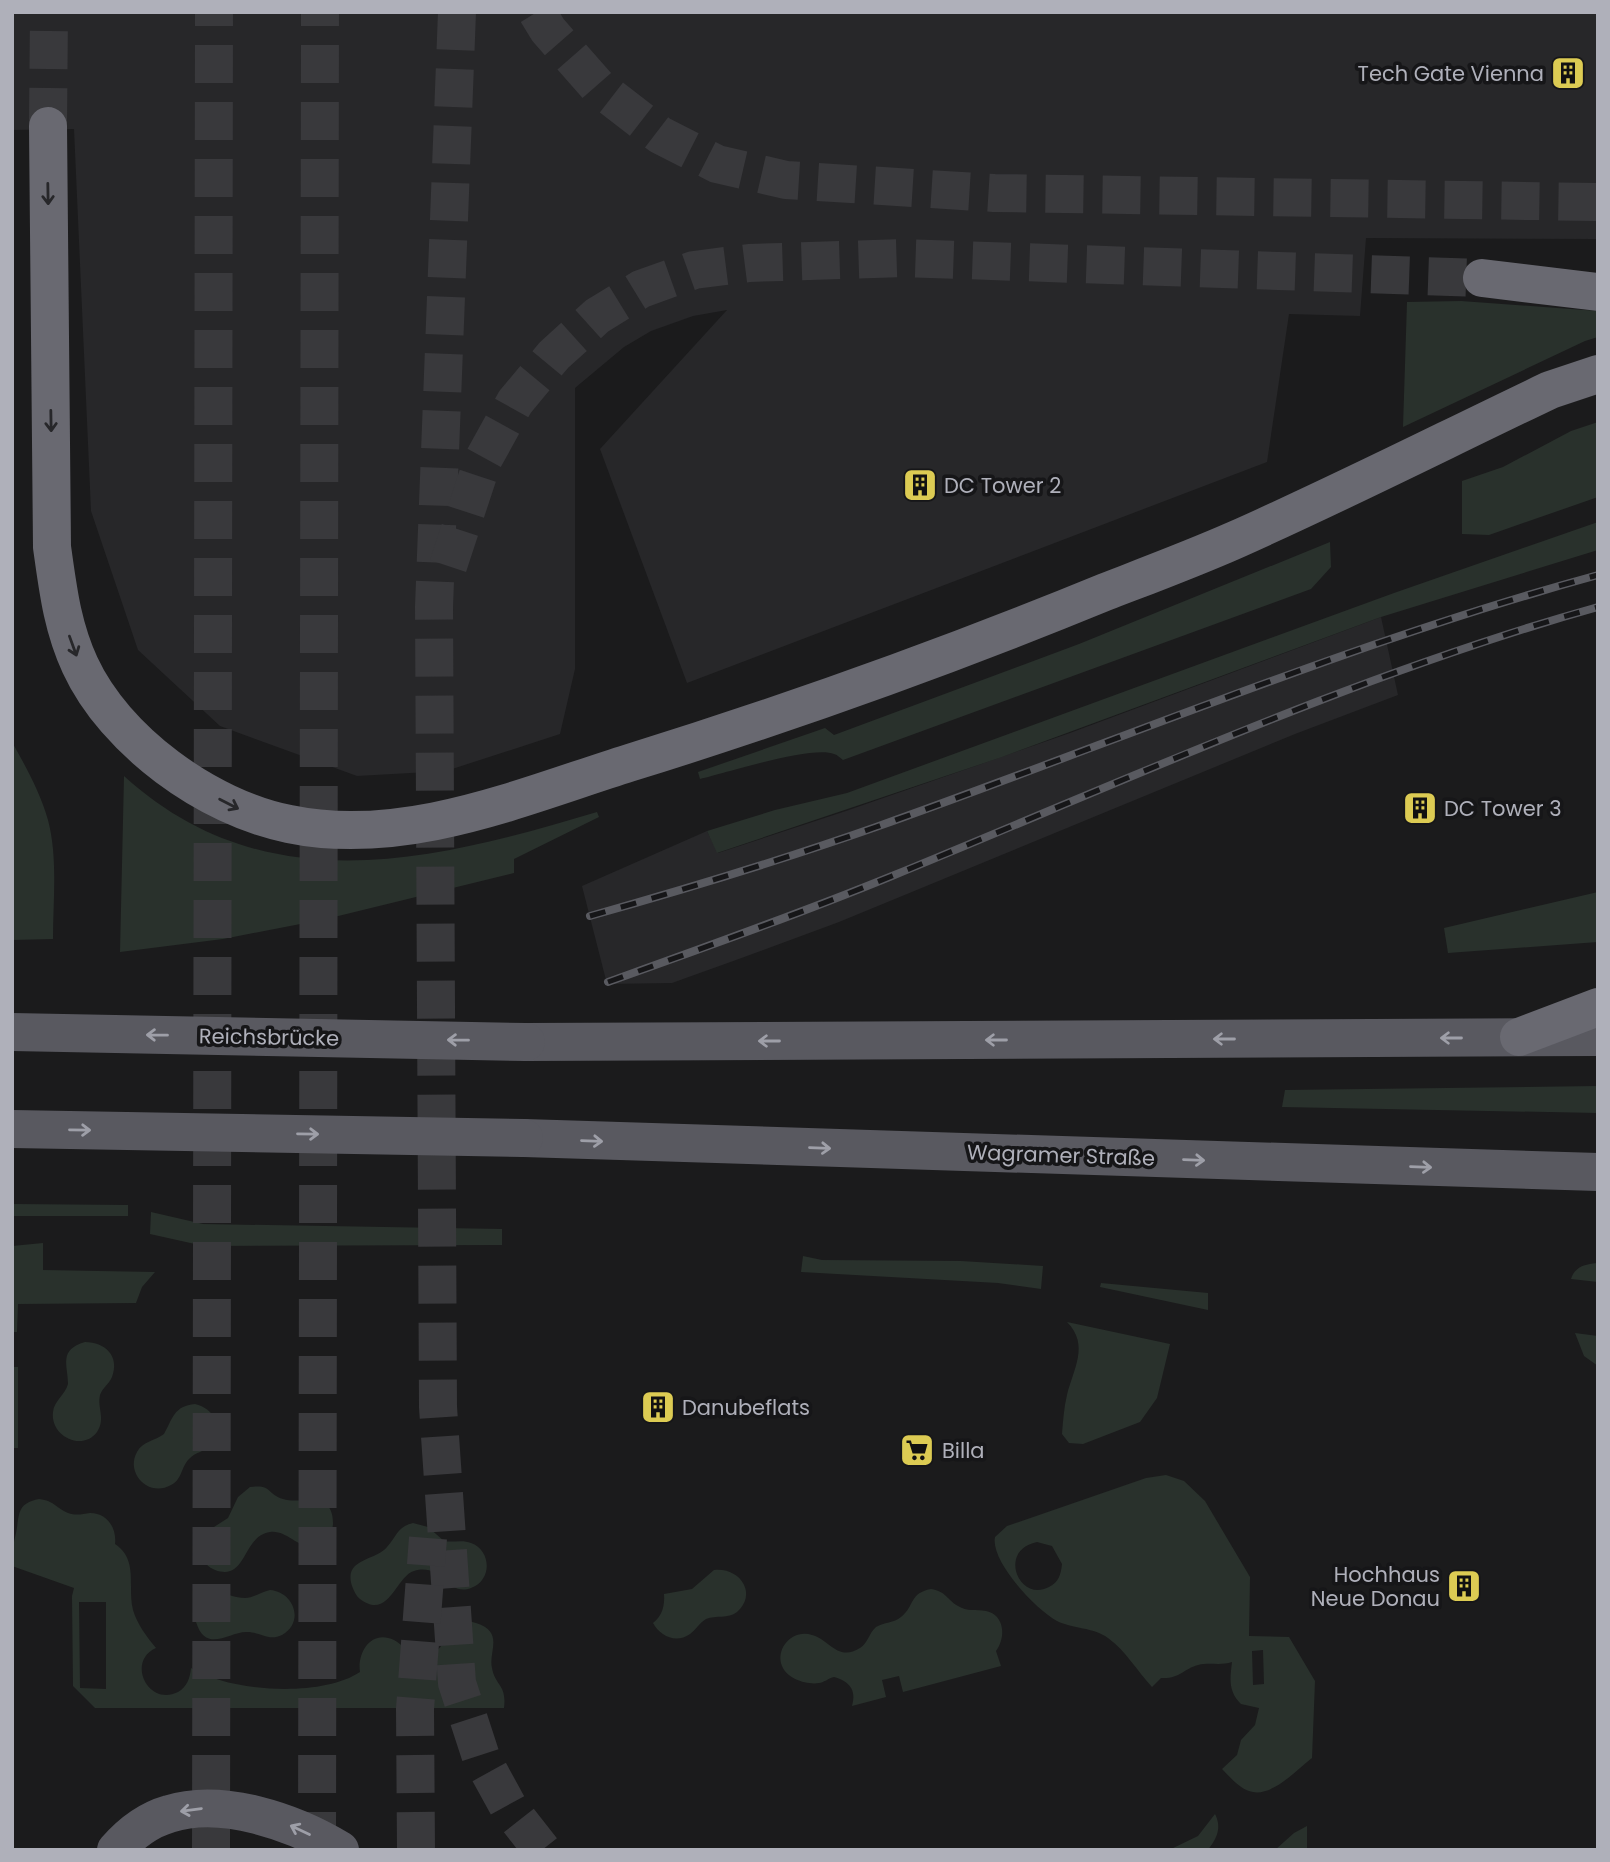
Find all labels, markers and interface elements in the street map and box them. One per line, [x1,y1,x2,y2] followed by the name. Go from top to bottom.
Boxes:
[1549,54,1587,92] building icon: Tech Gate Vienna
[1358,59,1544,88] place label: Tech Gate Vienna
[42,182,55,205] one-way arrow
[44,410,58,433] one-way arrow
[901,466,939,504] building icon: DC Tower 2
[944,471,1061,500] place label: DC Tower 2
[68,635,80,657] one-way arrow
[1401,789,1439,827] building icon: DC Tower 3
[1444,794,1562,823] place label: DC Tower 3
[218,798,239,811] one-way arrow
[199,1021,339,1053] street label: Reichsbrücke
[146,1028,169,1042] one-way arrow
[1440,1031,1463,1045] one-way arrow
[1212,1032,1235,1046] one-way arrow
[985,1033,1008,1047] one-way arrow
[447,1034,470,1047] one-way arrow
[757,1034,780,1048] one-way arrow
[69,1123,92,1137] one-way arrow
[296,1128,319,1141] one-way arrow
[581,1134,604,1147] one-way arrow
[966,1137,1156,1173] street label: Wagramer Straße
[808,1141,831,1154] one-way arrow
[1182,1153,1205,1166] one-way arrow
[1410,1160,1433,1174] one-way arrow
[639,1388,677,1426] building icon: Danubeflats
[682,1393,810,1422] place label: Danubeflats
[898,1431,936,1469] supermarket icon: Billa
[942,1436,985,1465] place label: Billa
[1311,1560,1440,1613] place label: Hochhaus Neue Donau
[1445,1567,1483,1605] building icon: Hochhaus Neue Donau
[180,1804,203,1817] one-way arrow
[290,1822,311,1836] one-way arrow

